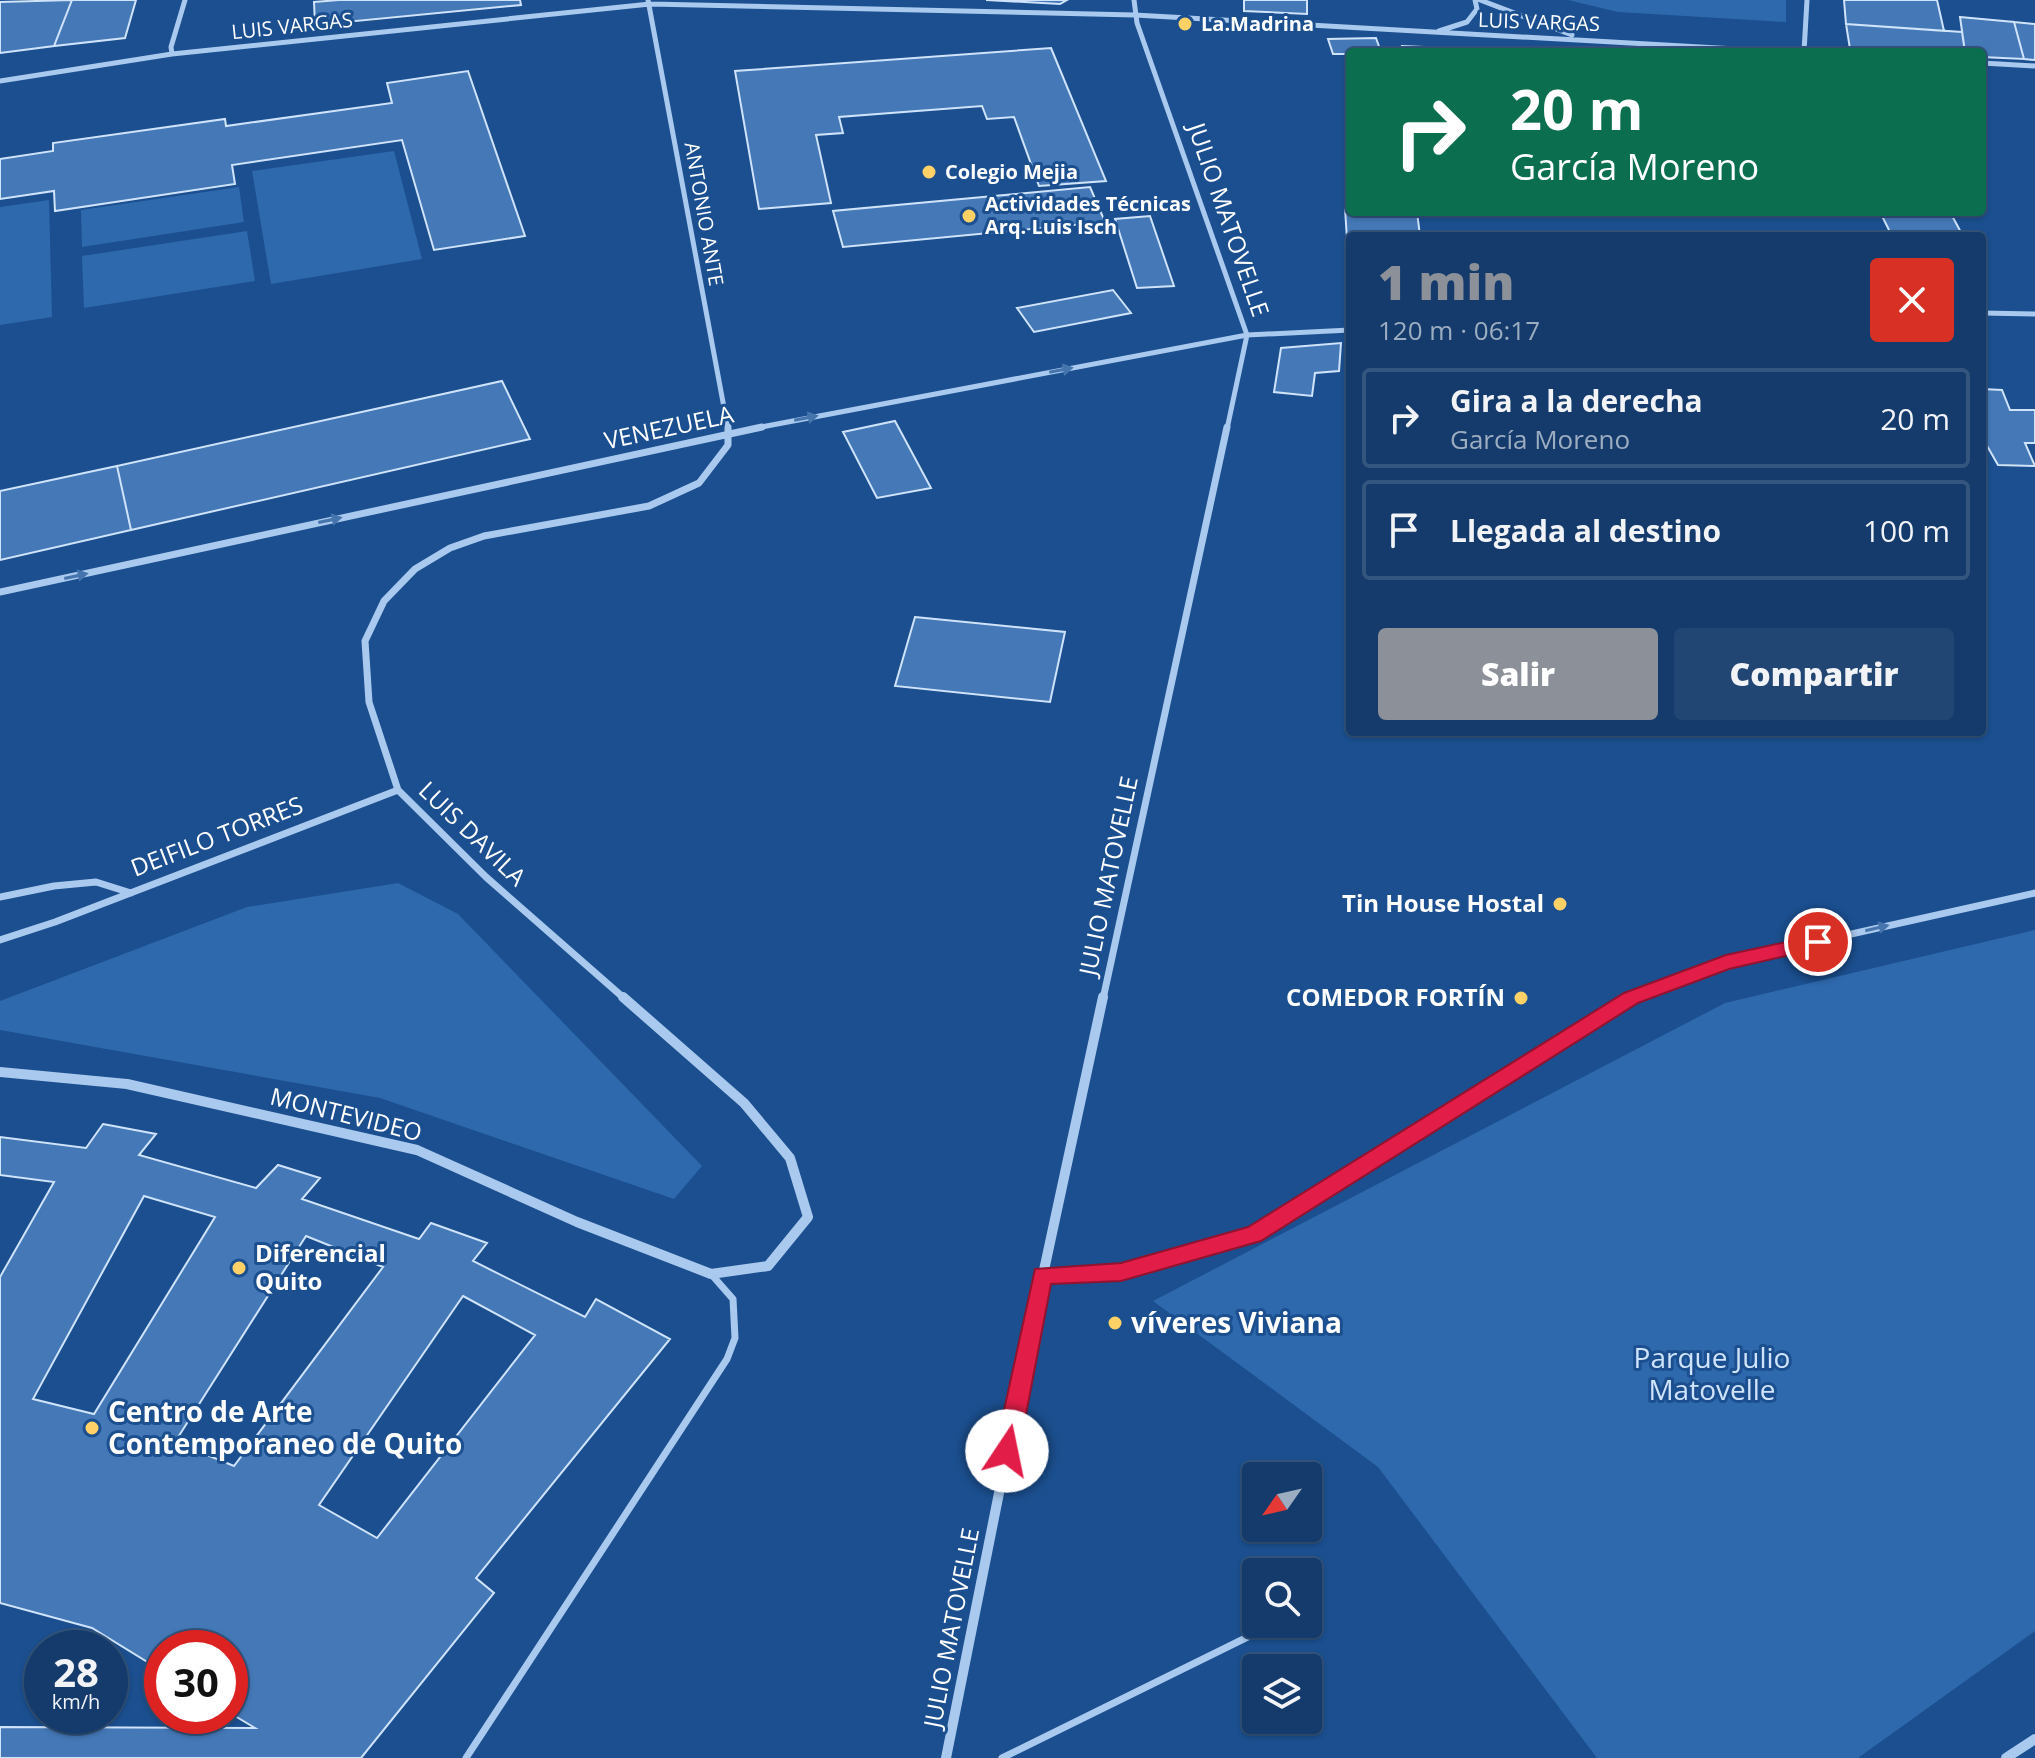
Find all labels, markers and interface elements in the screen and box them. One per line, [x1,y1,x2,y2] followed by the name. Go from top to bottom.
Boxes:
[230,6,354,45] street label: LUIS VARGAS
[1478,6,1600,37] street label: LUIS VARGAS
[1201,10,1314,37] place label: La.Madrina
[1176,15,1194,33] marker: La.Madrina
[1510,70,1644,146] text: 20 m
[1378,80,1482,184] icon: right
[1180,116,1278,321] street label: JULIO MATOVELLE
[679,140,730,288] street label: ANTONIO ANTE
[1510,142,1759,191] text: García Moreno
[945,158,1078,185] place label: Colegio Mejia
[920,163,938,181] marker: Colegio Mejia
[985,190,1191,240] place label: Actividades Técnicas Arq. Luis Isch
[960,207,978,225] marker: Actividades Técnicas Arq. Luis Isch
[1378,249,1514,314] text: 1 min
[1870,258,1954,342] button: close
[1378,312,1540,348] text: 120 m · 06:17
[1049,363,1074,375] one-way arrow
[1450,380,1703,421] text: Gira a la derecha
[1382,396,1426,440] icon: right
[601,397,737,456] street label: VENEZUELA
[1880,398,1950,439] text: 20 m
[793,412,818,424] one-way arrow
[1450,421,1630,457] text: García Moreno
[1382,508,1426,552] icon: arrive
[1450,510,1721,551] text: Llegada al destino
[1863,510,1950,551] text: 100 m
[318,513,343,526] one-way arrow
[64,569,89,582] one-way arrow
[1378,628,1658,720] button: Salir
[1674,628,1954,720] button: Compartir
[412,773,535,893] street label: LUIS DAVILA
[1070,773,1145,980] street label: JULIO MATOVELLE
[126,788,307,884] street label: DEIFILO TORRES
[1342,886,1544,919] place label: Tin House Hostal
[1551,895,1569,913] marker: Tin House Hostal
[1784,908,1852,976] pin
[1796,920,1840,964] icon: arrive
[1864,921,1889,934] one-way arrow
[1286,980,1505,1013] place label: COMEDOR FORTÍN
[1512,989,1530,1007] marker: COMEDOR FORTÍN
[267,1079,426,1148] street label: MONTEVIDEO
[255,1236,386,1297] place label: Diferencial Quito
[230,1259,248,1277] marker: Diferencial Quito
[1131,1303,1342,1341] place label: víveres Viviana
[1106,1314,1124,1332] marker: víveres Viviana
[1634,1338,1790,1408] park label: Parque Julio Matovelle
[108,1392,462,1462] place label: Centro de Arte Contemporaneo de Quito
[965,1409,1049,1493] position arrow
[83,1419,101,1437] marker: Centro de Arte Contemporaneo de Quito
[1242,1462,1322,1542] north arrow
[1242,1462,1322,1734] map controls
[915,1525,986,1732] street label: JULIO MATOVELLE
[1242,1558,1322,1638] button: search
[144,1630,248,1734] speed limit sign: 30
[53,1644,99,1699] text: 28
[1242,1654,1322,1734] button: layers
[52,1688,100,1715] text: km/h

